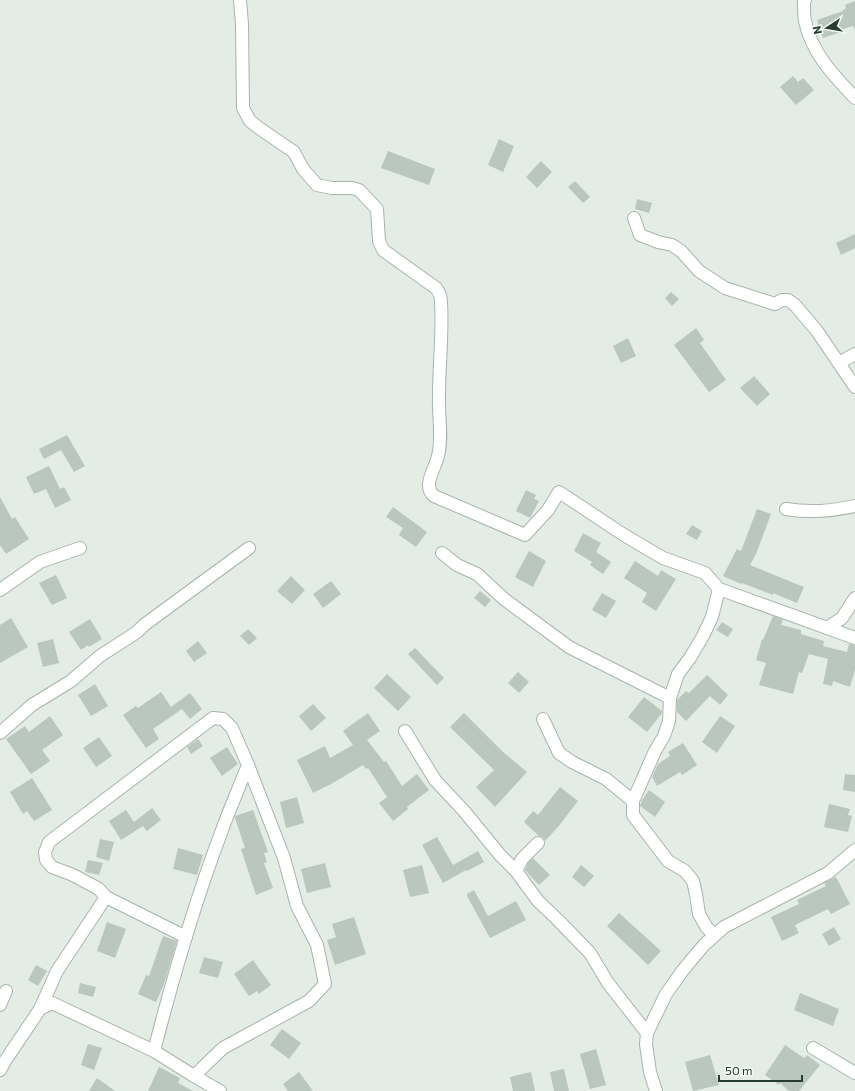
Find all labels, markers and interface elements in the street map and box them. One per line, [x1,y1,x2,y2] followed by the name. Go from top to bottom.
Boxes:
[807,8,847,48] north arrow
[810,25,824,36] text: N
[719,1057,802,1083] scale bar
[725,1063,753,1077] text: 50 m

